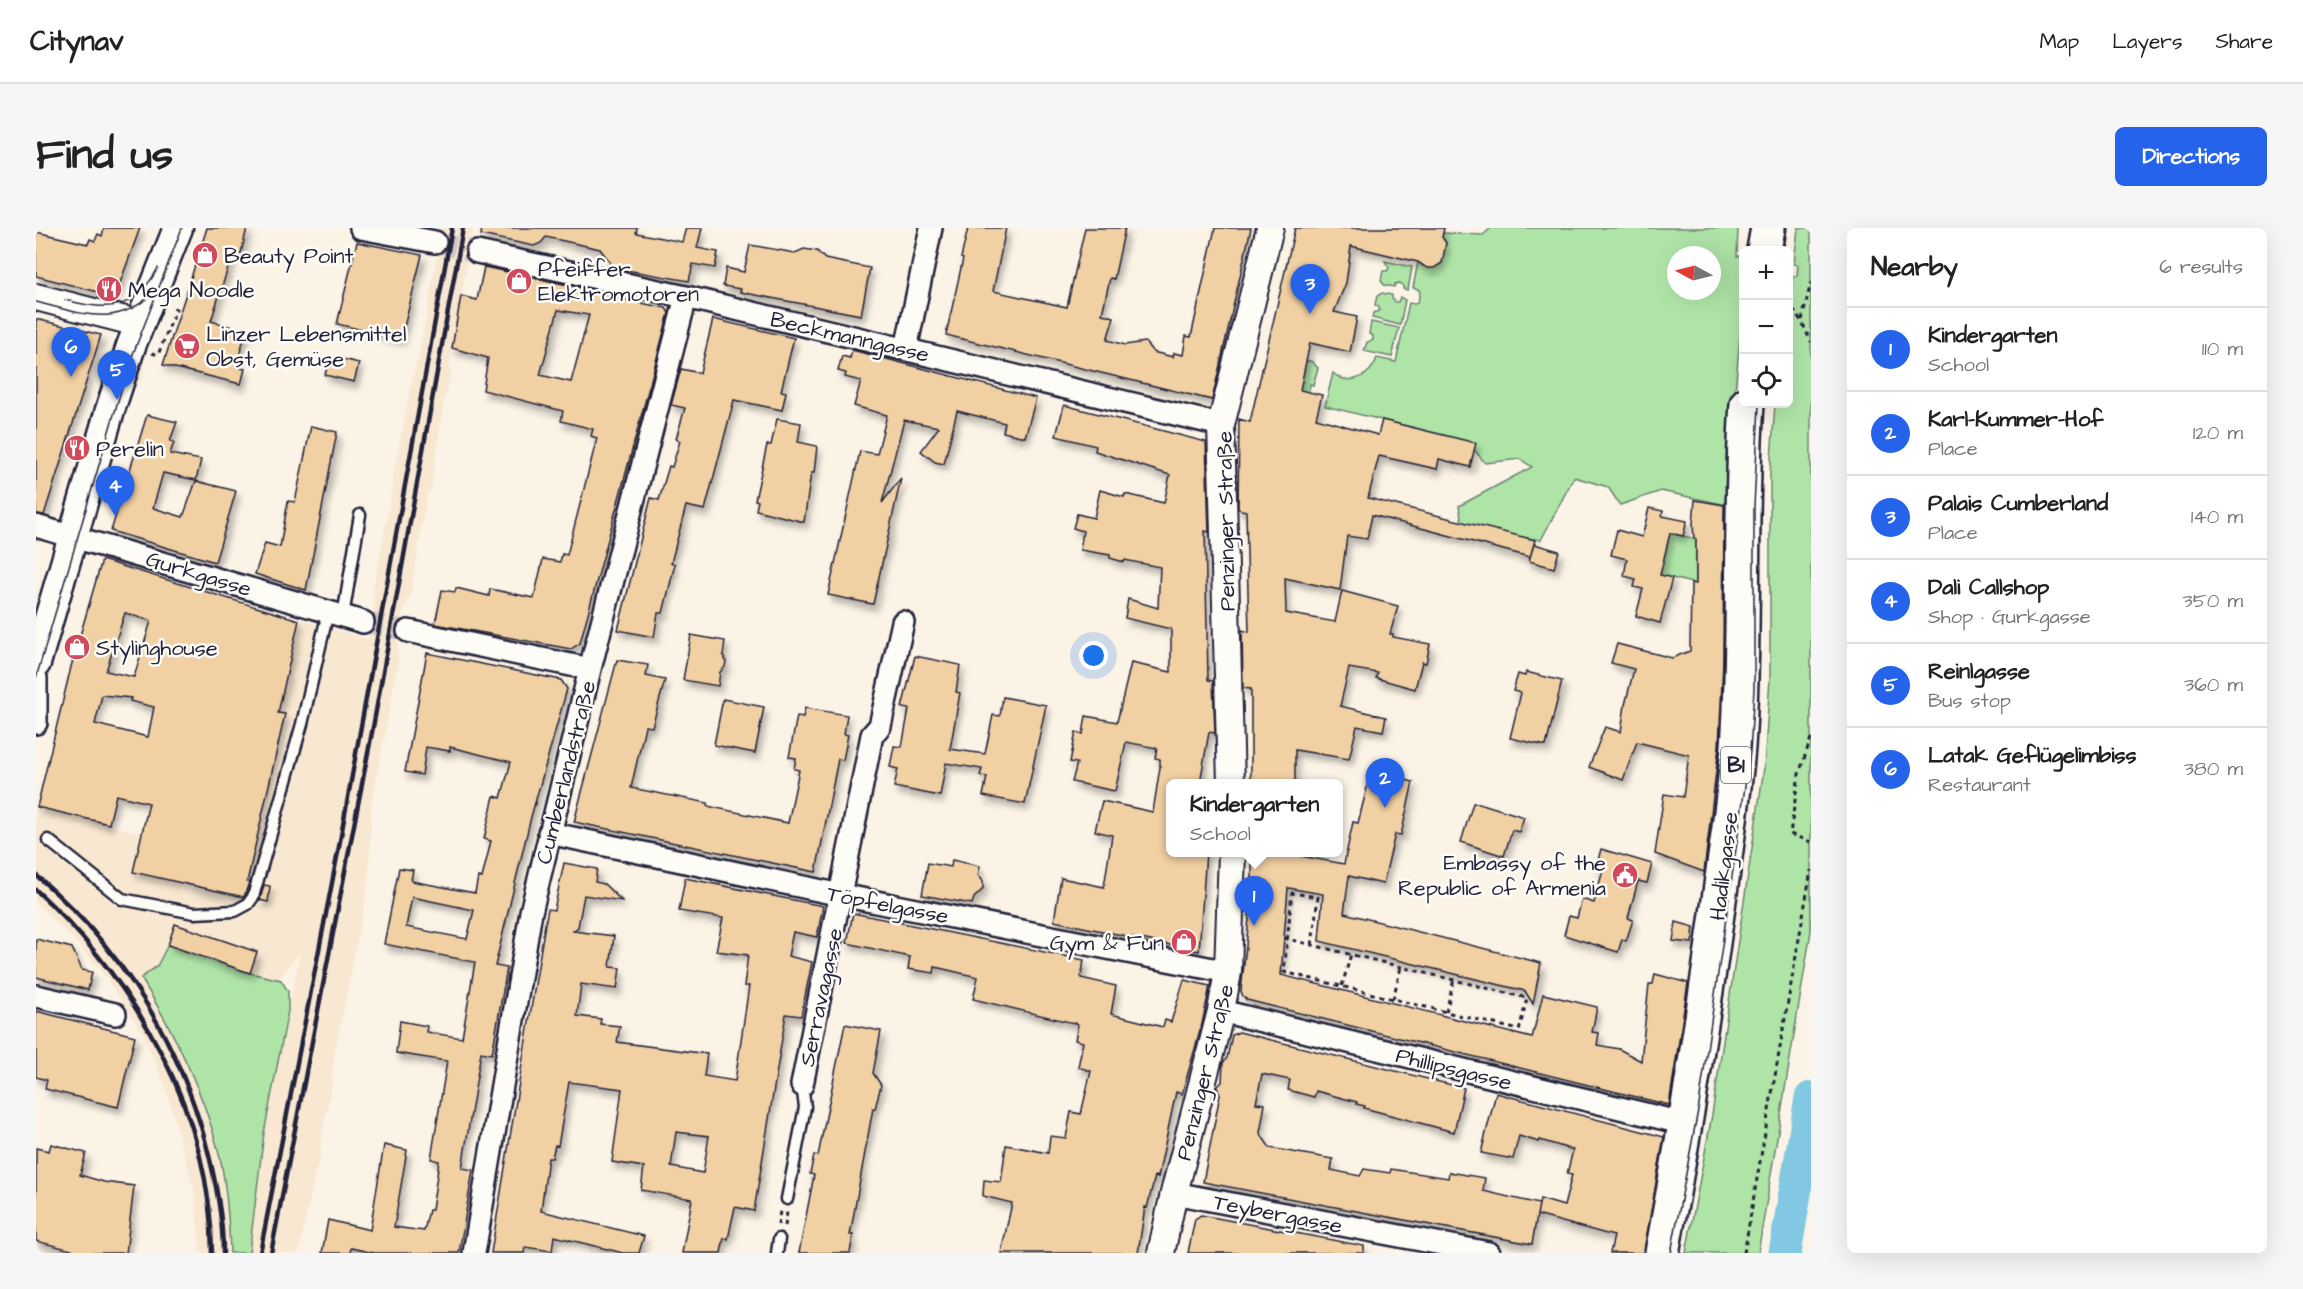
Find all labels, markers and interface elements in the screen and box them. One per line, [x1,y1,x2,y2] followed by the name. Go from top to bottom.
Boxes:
[30,22,124,61] text: Citynav
[2039,27,2079,56] text: Map
[2112,27,2182,56] text: Layers
[2215,27,2273,56] text: Share
[36,127,173,185] text: Find us
[2115,127,2267,186] button: Directions
[190,240,220,270] shop icon: Beauty Point
[224,241,353,273] place label: Beauty Point
[1667,246,1721,300] north arrow
[1739,246,1793,408] map controls
[1739,246,1793,300] button: +
[1871,249,1958,285] text: Nearby
[2159,253,2243,281] text: 6 results
[538,254,699,310] place label: Pfeiffer Elektromotoren
[1290,264,1330,314] pin: 3
[504,266,534,296] shop icon: Pfeiffer Elektromotoren
[94,274,124,304] restaurant icon: Mega Noodle
[128,275,255,307] place label: Mega Noodle
[1739,300,1793,354] button: −
[767,304,932,372] street label: Beckmanngasse
[206,319,406,375] place label: Linzer Lebensmittel Obst, Gemüse
[1928,320,2057,351] text: Kindergarten
[51,328,90,377] pin: 6
[172,331,202,361] supermarket icon: Linzer Lebensmittel Obst, Gemüse
[1889,335,1892,363] text: 1
[2202,335,2243,363] text: 110 m
[98,350,136,400] pin: 5
[1928,351,1989,379] text: School
[1739,354,1793,408] button: locate
[1928,404,2103,435] text: Karl-Kummer-Hof
[1885,419,1896,447] text: 2
[2193,419,2243,447] text: 120 m
[1209,430,1245,611] street label: Penzinger Straße
[62,433,92,463] restaurant icon: Perelin
[96,434,164,465] place label: Perelin
[1928,435,1978,463] text: Place
[96,466,134,516] pin: 4
[1928,488,2108,519] text: Palais Cumberland
[1885,503,1896,531] text: 3
[2191,503,2243,531] text: 140 m
[1928,519,1978,547] text: Place
[142,544,255,606] street label: Gurkgasse
[1928,572,2049,603] text: Dali Callshop
[1884,587,1897,615] text: 4
[2182,587,2243,615] text: 350 m
[1928,603,2091,631] text: Shop · Gurkgasse
[62,632,92,662] shop icon: Stylinghouse
[96,633,218,665] place label: Stylinghouse
[1079,641,1108,670] your location
[1928,656,2030,687] text: Reinlgasse
[1883,671,1898,699] text: 5
[2184,671,2243,699] text: 360 m
[529,677,604,867] street label: Cumberlandstraße
[1928,687,2011,715] text: Bus stop
[1928,740,2137,771] text: Latak Geflügelimbiss
[1721,747,1751,783] road number: B1
[1884,755,1897,783] text: 6
[2184,755,2243,783] text: 380 m
[1366,758,1404,808] pin: 2
[1928,771,2031,799] text: Restaurant
[1166,779,1343,857] popup
[1190,789,1319,820] text: Kindergarten
[1702,810,1748,922] street label: Hadikgasse
[1190,820,1251,848] text: School
[1398,848,1606,904] place label: Embassy of the Republic of Armenia
[1610,860,1640,890] public building icon: Embassy of the Republic of Armenia
[1234,876,1274,926] pin: 1
[824,878,951,933] street label: Töpfelgasse
[792,925,852,1070] street label: Serravagasse
[1169,927,1199,957] shop icon: Gym & Fun
[1050,928,1164,960] place label: Gym & Fun
[1169,981,1243,1164] street label: Penzinger Straße
[1392,1040,1515,1100] street label: Phillipsgasse
[1210,1187,1345,1243] street label: Teybergasse

